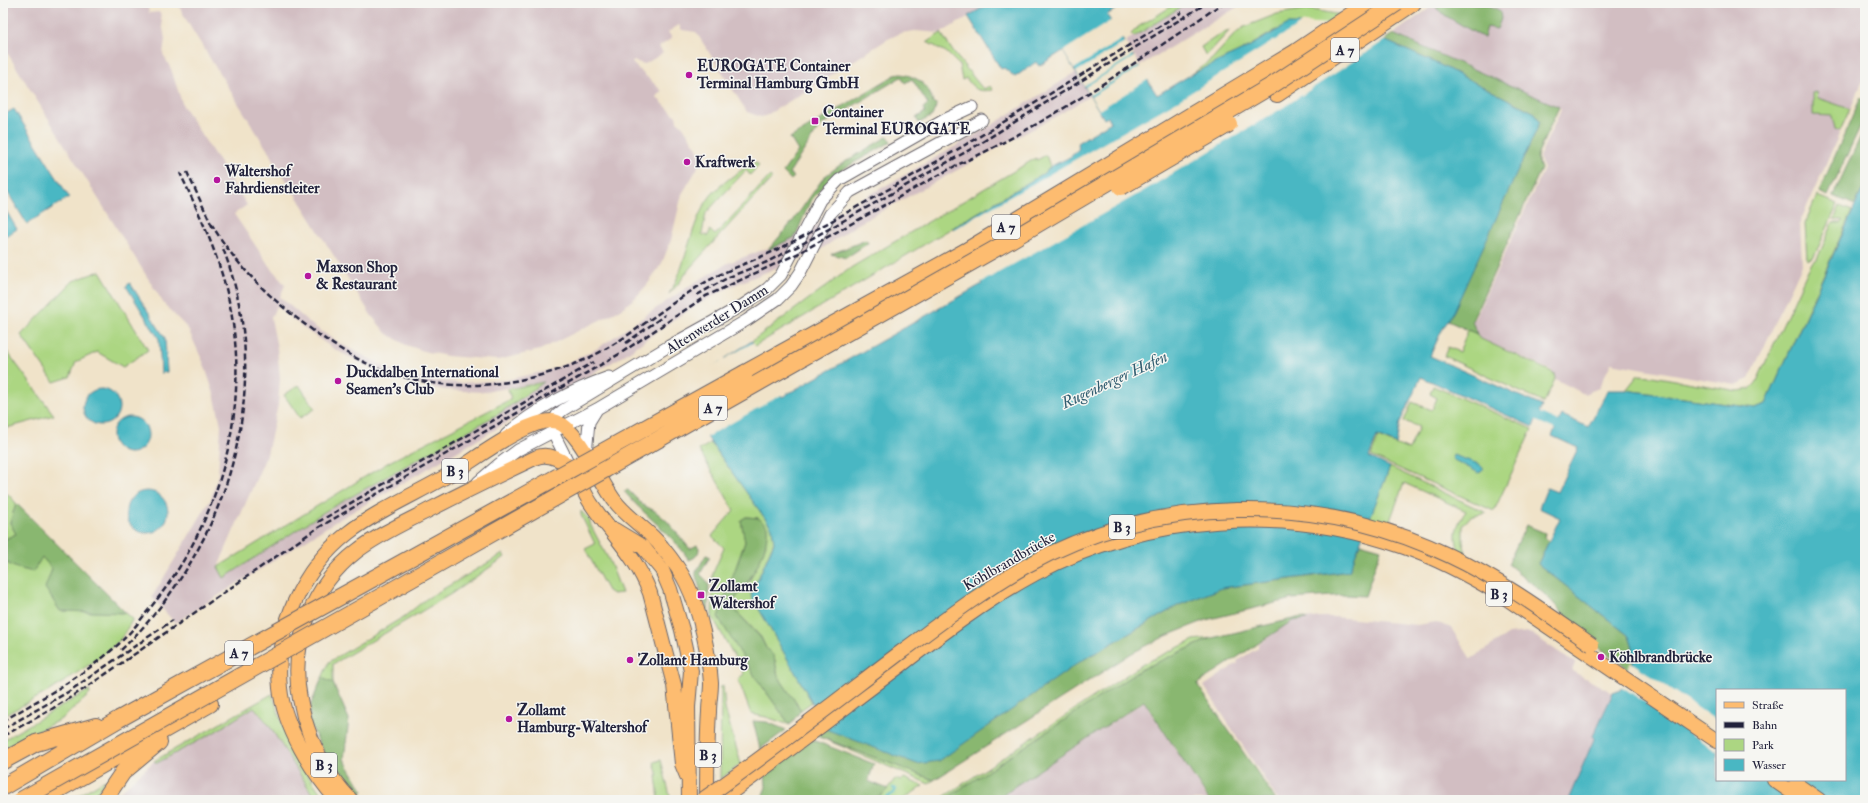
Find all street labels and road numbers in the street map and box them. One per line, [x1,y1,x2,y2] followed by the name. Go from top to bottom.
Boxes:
[1331,38,1359,62] road number: A 7
[992,215,1020,239] road number: A 7
[662,280,772,359] street label: Altenwerder Damm
[699,396,727,420] road number: A 7
[442,459,468,483] road number: B 3
[1109,515,1135,539] road number: B 3
[960,527,1059,595] street label: Köhlbrandbrücke
[1486,582,1512,606] road number: B 3
[225,641,253,665] road number: A 7
[695,743,721,767] road number: B 3
[311,753,337,777] road number: B 3

